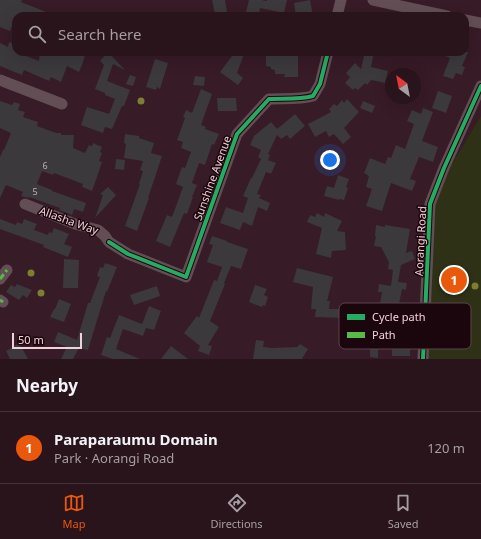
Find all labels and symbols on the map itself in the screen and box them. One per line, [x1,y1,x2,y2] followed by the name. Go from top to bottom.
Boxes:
[385,68,421,104] north arrow
[190,134,234,222] street label: Sunshine Avenue
[320,150,340,170] your location
[42,159,48,172] house number: 6
[32,185,38,198] house number: 5
[37,202,101,238] street label: Allasha Way
[411,206,429,276] street label: Aorangi Road
[441,265,467,295] pin: 1
[339,303,471,349] legend
[372,309,425,324] text: Cycle path
[372,327,396,342] text: Path
[12,331,82,350] scale bar

